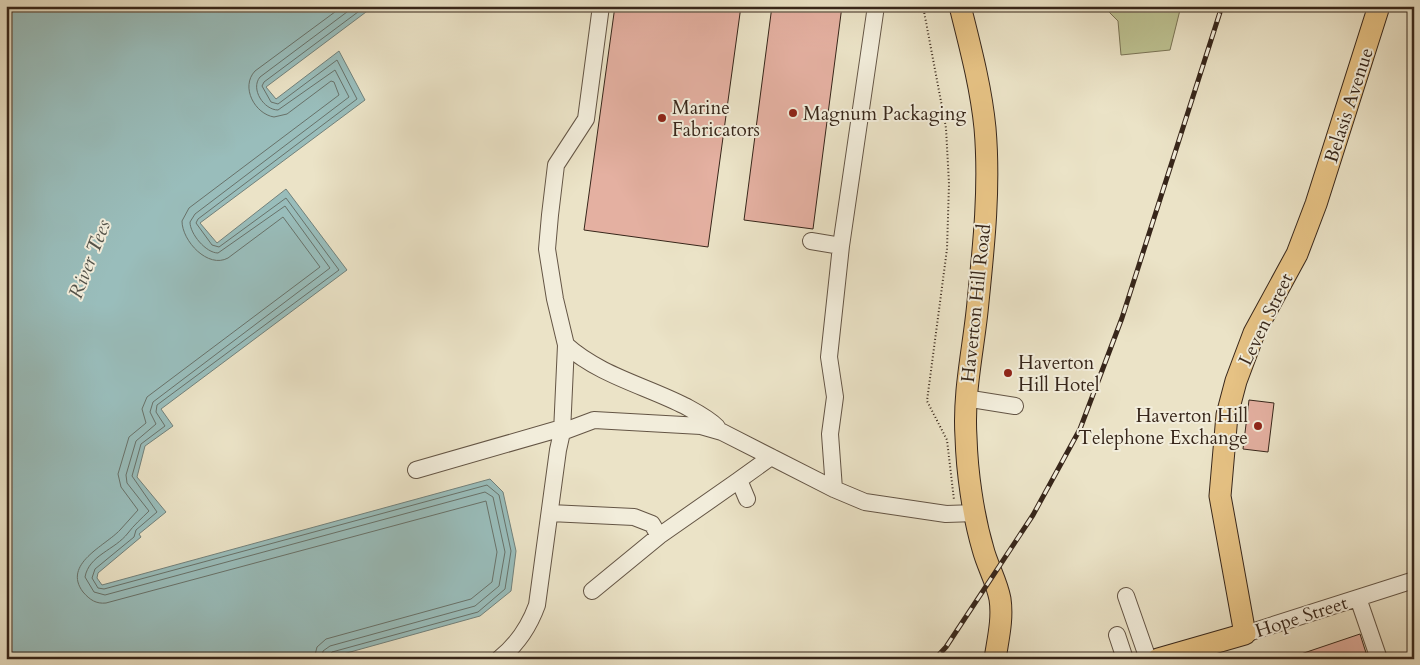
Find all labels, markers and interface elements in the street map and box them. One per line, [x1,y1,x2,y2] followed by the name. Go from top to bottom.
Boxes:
[1318,45,1380,166] street label: Belasis Avenue
[672,95,760,143] place label: Marine Fabricators
[803,101,966,127] place label: Magnum Packaging
[787,107,799,119] marker: Magnum Packaging
[656,112,668,124] marker: Marine Fabricators
[62,216,117,303] water label: River Tees
[955,223,997,384] street label: Haverton Hill Road
[1232,269,1299,370] street label: Leven Street
[1018,350,1100,398] place label: Haverton Hill Hotel
[1002,367,1014,379] marker: Haverton Hill Hotel
[1078,403,1248,451] place label: Haverton Hill Telephone Exchange
[1252,420,1264,432] marker: Haverton Hill Telephone Exchange
[1252,590,1351,644] street label: Hope Street

